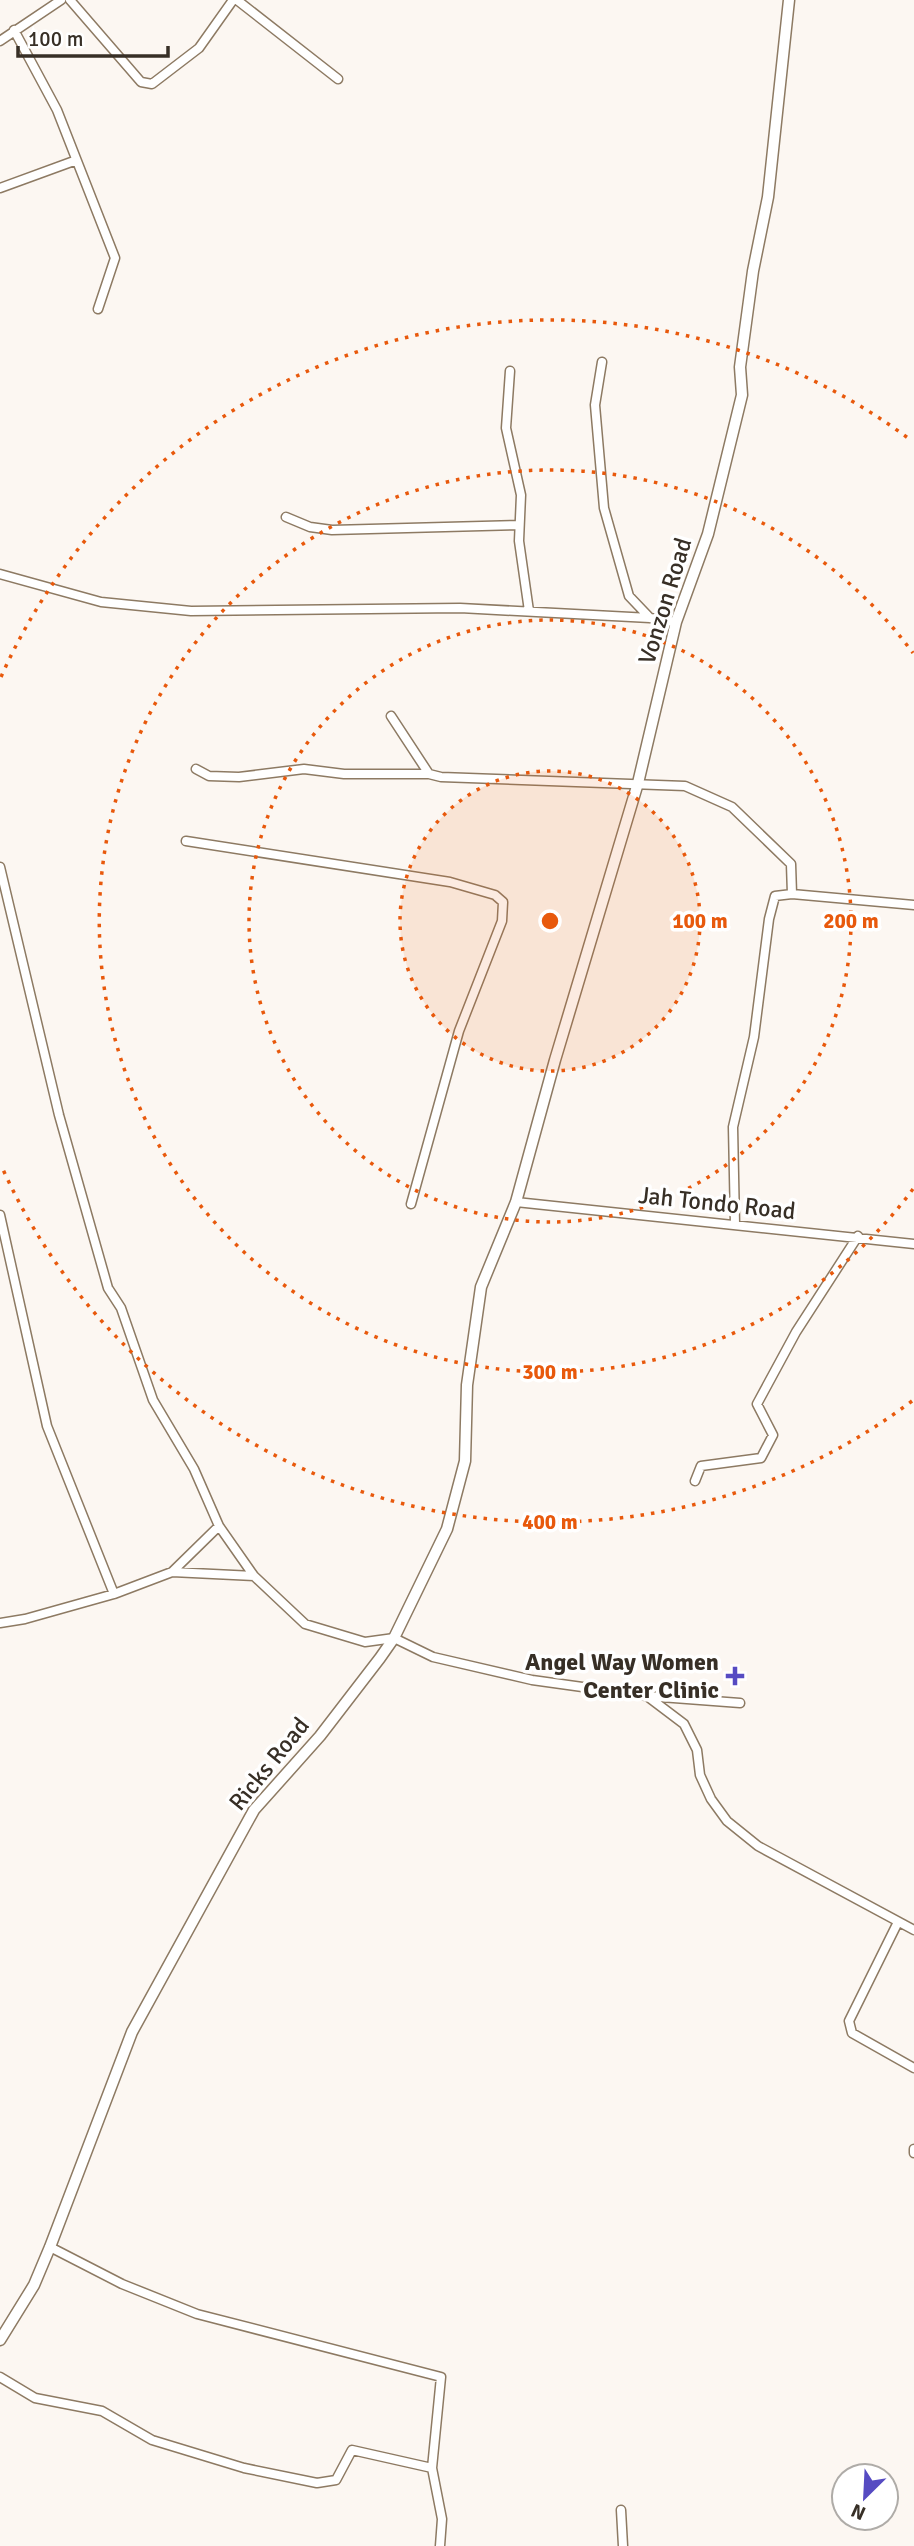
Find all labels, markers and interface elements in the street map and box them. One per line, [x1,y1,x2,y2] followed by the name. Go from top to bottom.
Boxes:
[18,14,168,58] scale bar
[28,26,83,52] text: 100 m
[632,534,698,668] street label: Vonzon Road
[672,908,728,934] text: 100 m
[823,908,879,934] text: 200 m
[538,909,562,933] centre of rings
[637,1180,797,1226] street label: Jah Tondo Road
[522,1359,578,1385] text: 300 m
[522,1509,578,1535] text: 400 m
[525,1647,719,1705] place label: Angel Way Women Center Clinic
[725,1666,745,1686] marker: Angel Way Women Center Clinic
[222,1711,316,1817] street label: Ricks Road
[830,2462,900,2532] north arrow
[848,2498,869,2525] text: N

